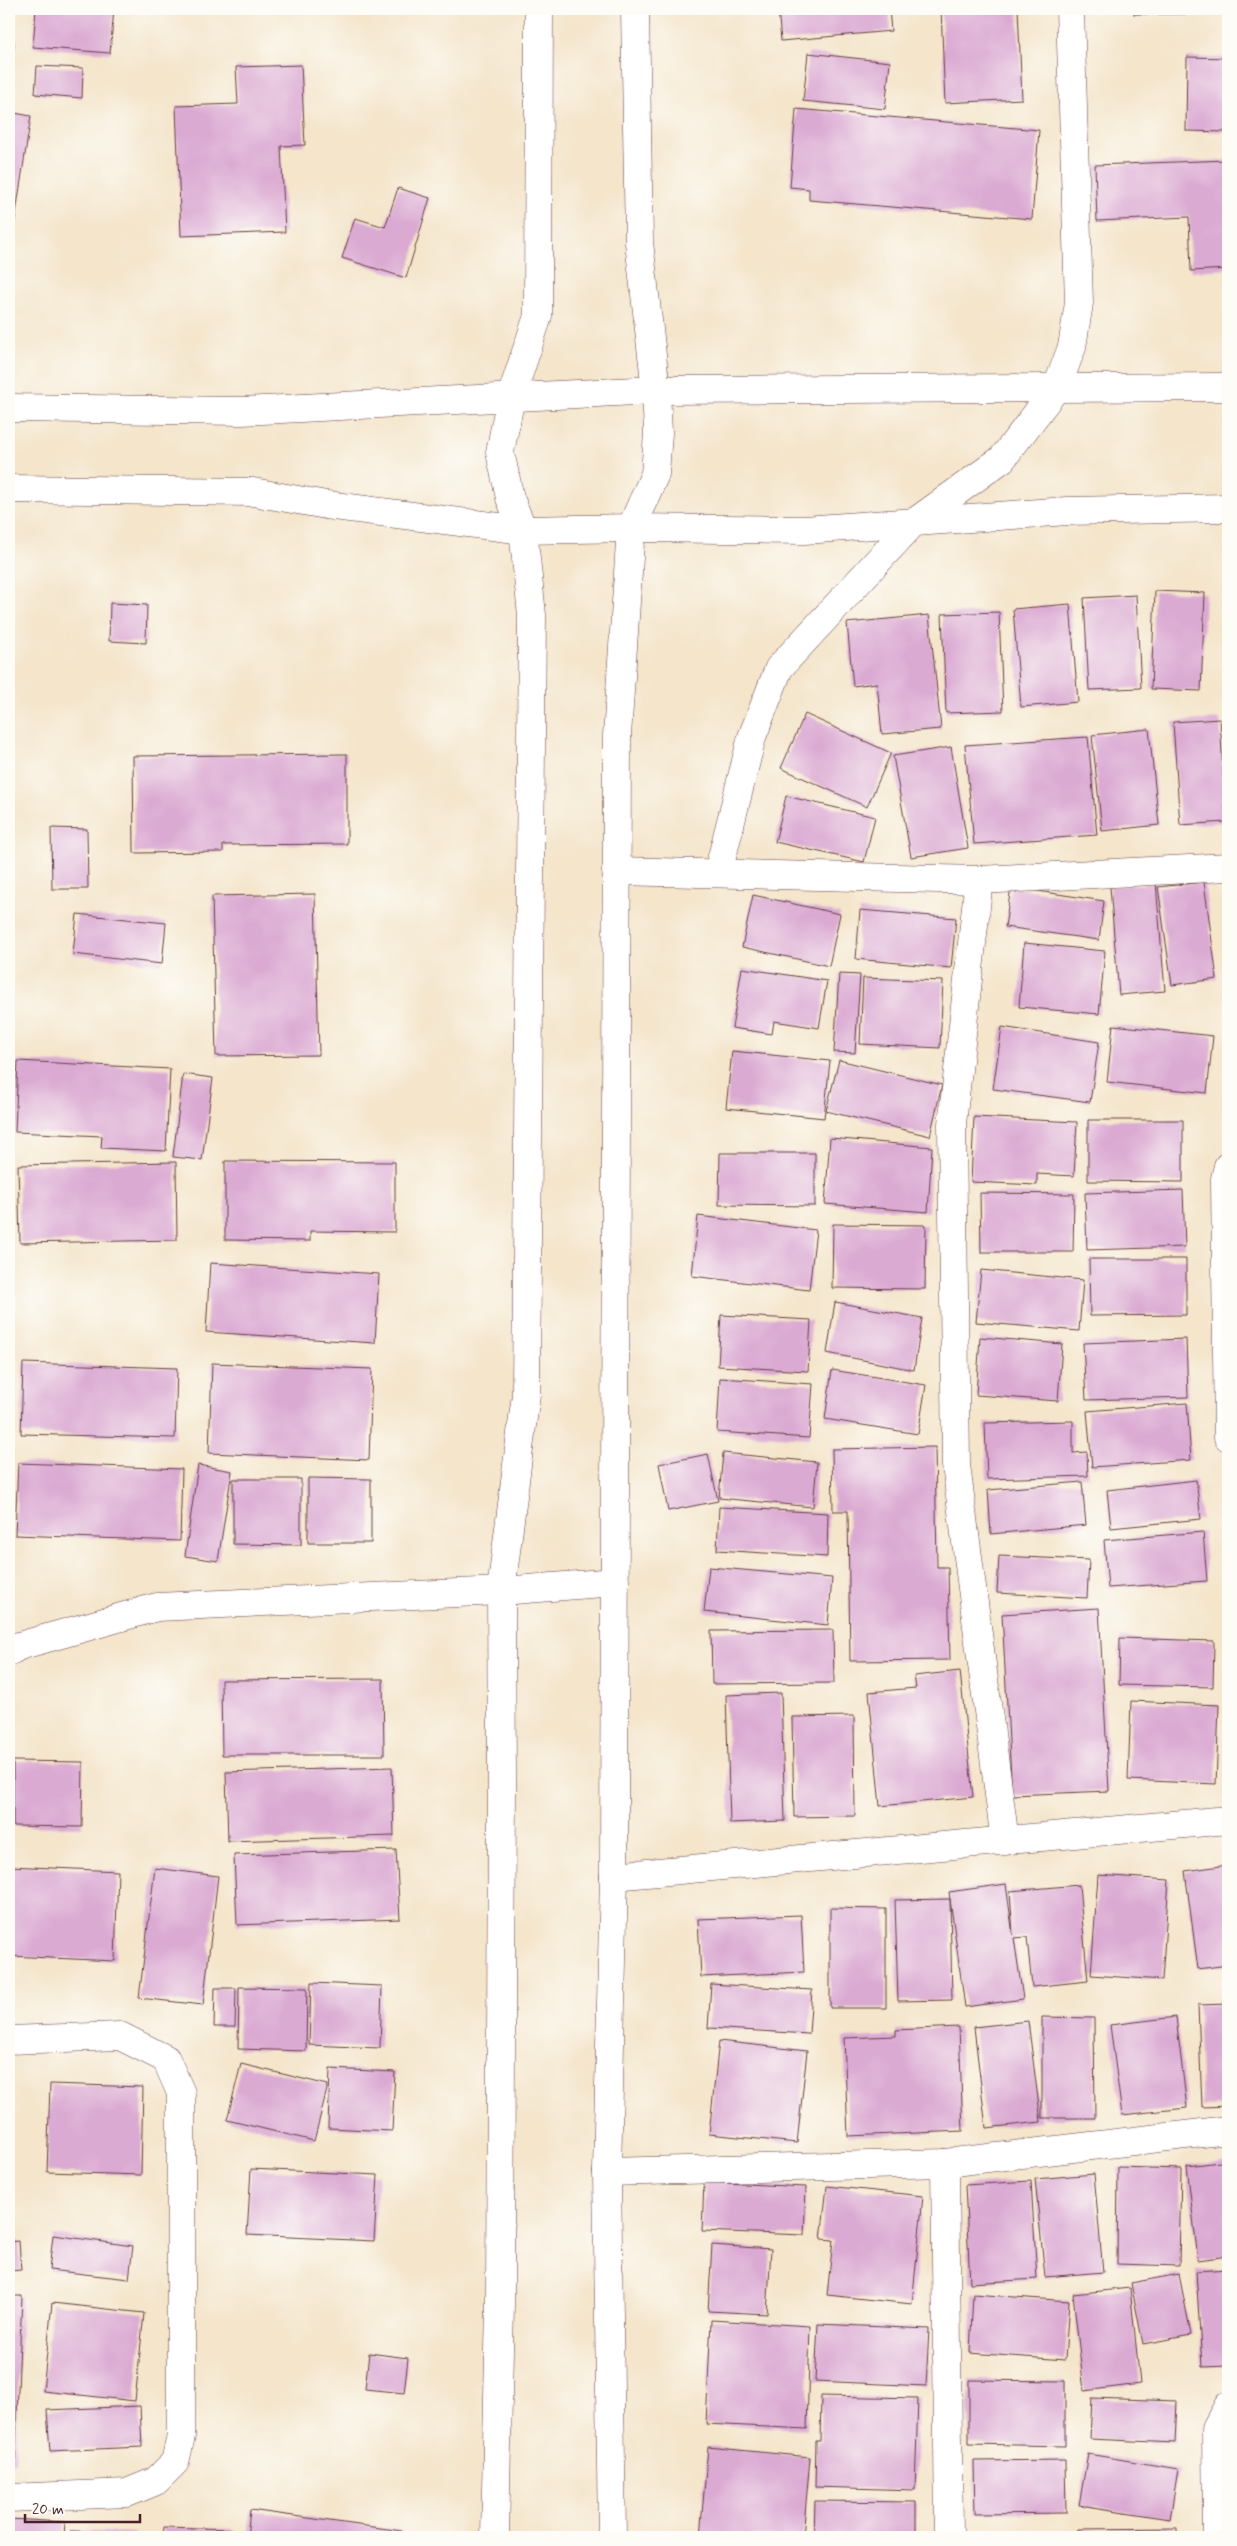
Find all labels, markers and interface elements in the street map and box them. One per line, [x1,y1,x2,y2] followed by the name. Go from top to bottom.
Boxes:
[25,2491,140,2523] scale bar
[32,2500,64,2520] text: 20 m

